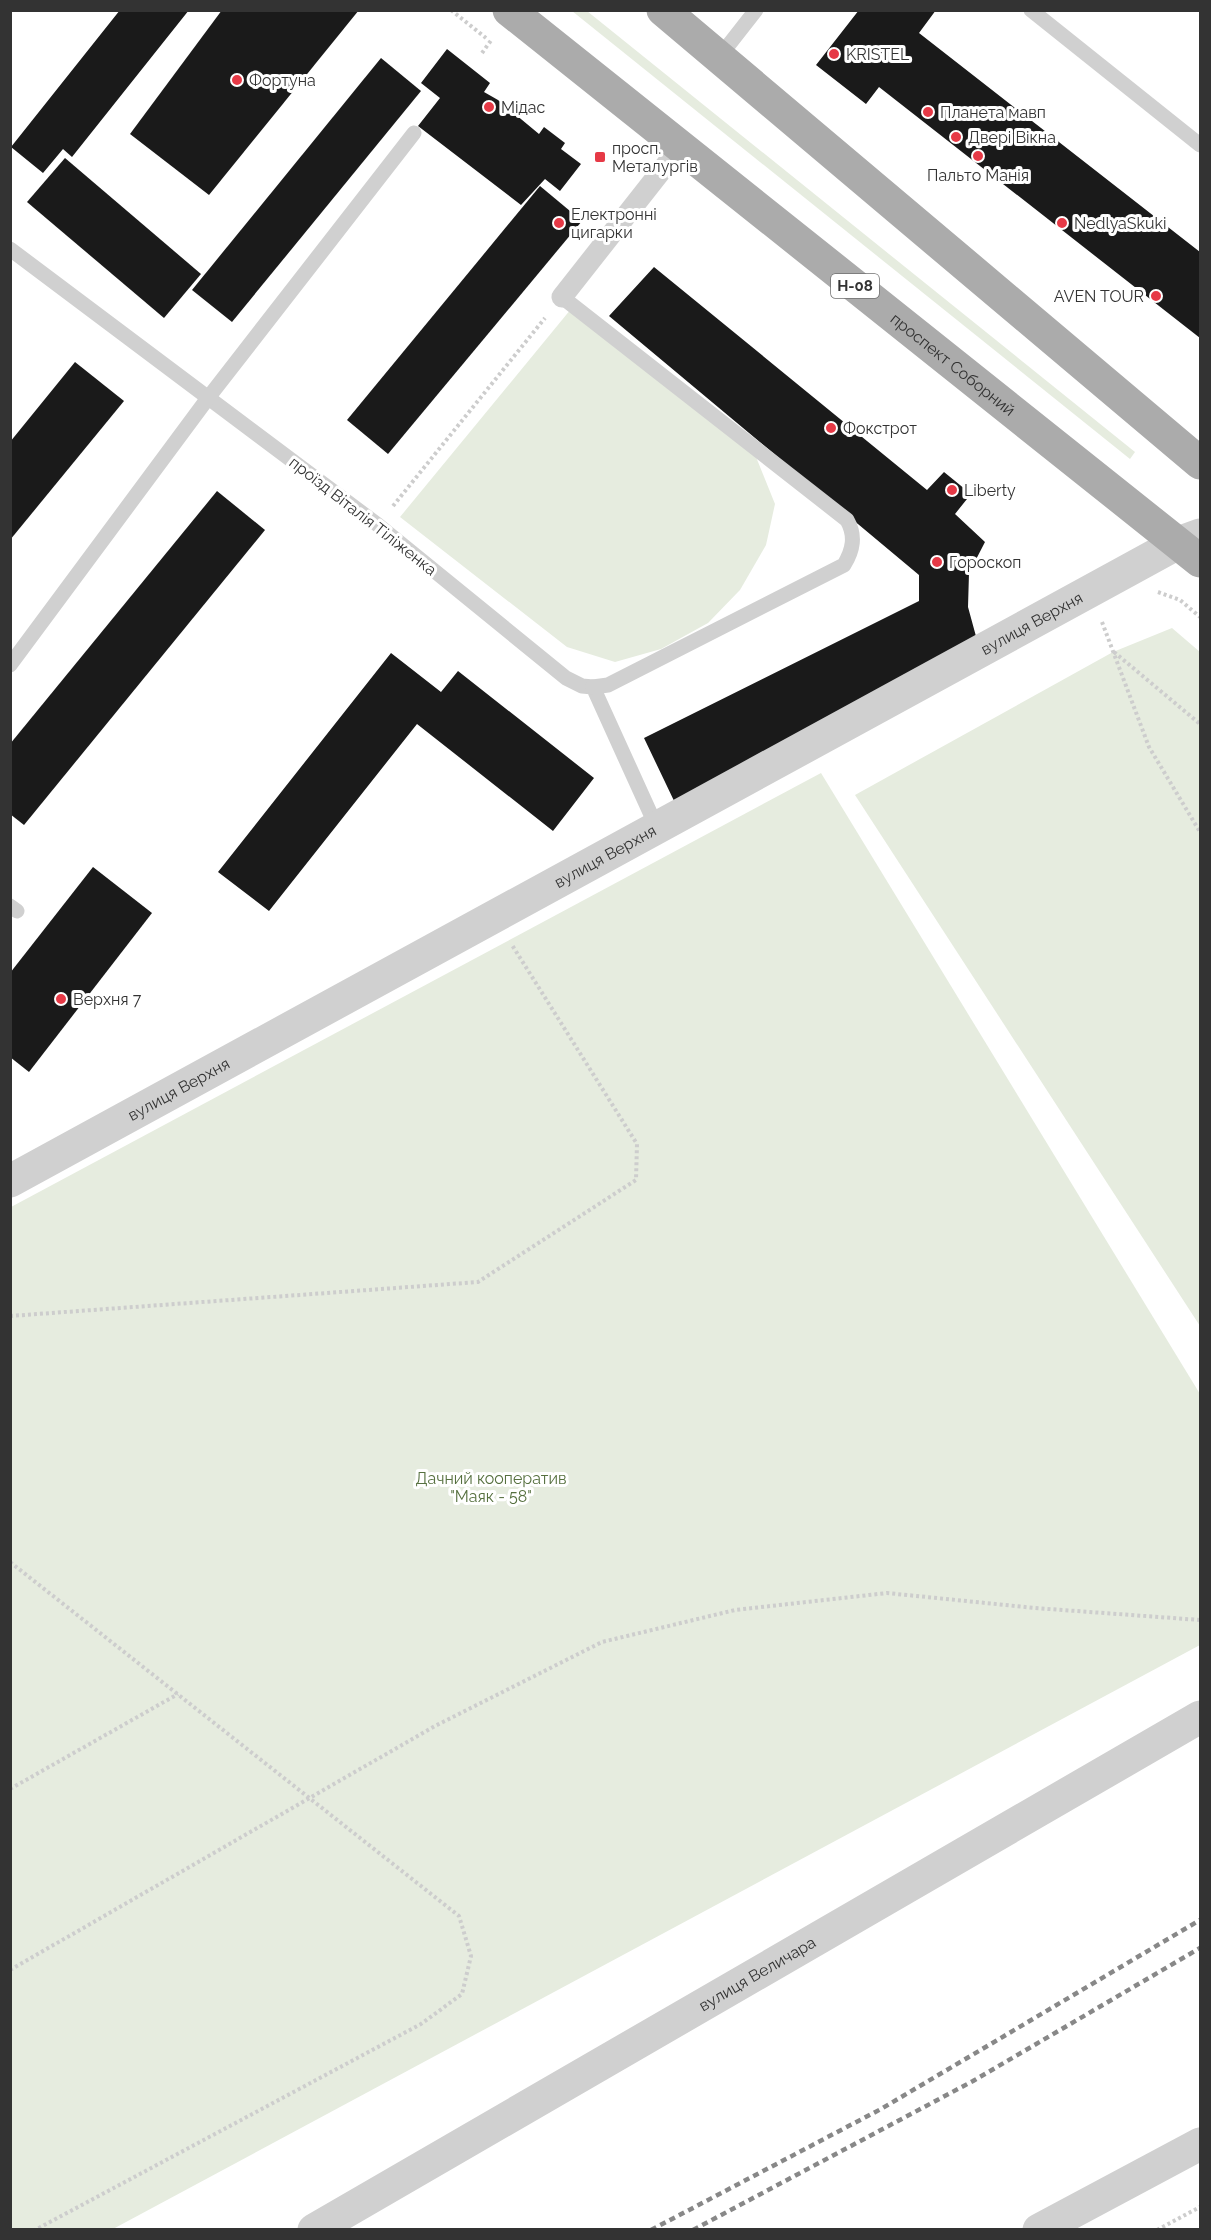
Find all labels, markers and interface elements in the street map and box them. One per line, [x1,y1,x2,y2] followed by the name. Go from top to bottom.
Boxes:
[846,45,910,64] place label: KRISTEL
[827,47,841,61] marker: KRISTEL
[249,71,316,90] place label: Фортуна
[230,73,244,87] marker: Фортуна
[501,98,546,117] place label: Мідас
[482,100,496,114] marker: Мідас
[940,103,1046,122] place label: Планета мавп
[921,105,935,119] marker: Планета мавп
[968,128,1056,147] place label: Двері Вікна
[949,130,963,144] marker: Двері Вікна
[612,139,698,176] place label: просп. Металургів
[971,149,985,163] marker: Пальто Манія
[593,150,607,164] marker: просп. Металургів
[927,166,1029,185] place label: Пальто Манія
[571,205,657,242] place label: Електронні цигарки
[1074,214,1166,233] place label: NedlyaSkuki
[552,216,566,230] marker: Електронні цигарки
[1055,216,1069,230] marker: NedlyaSkuki
[831,274,879,298] road number: Н-08
[1054,287,1144,306] place label: AVEN TOUR
[1149,289,1163,303] marker: AVEN TOUR
[887,309,1019,420] street label: проспект Соборний
[843,419,917,438] place label: Фокстрот
[824,421,838,435] marker: Фокстрот
[286,453,440,579] street label: проїзд Віталія Тіліженка
[964,481,1016,500] place label: Liberty
[945,483,959,497] marker: Liberty
[949,553,1021,572] place label: Гороскоп
[930,555,944,569] marker: Гороскоп
[977,588,1086,659] street label: вулиця Верхня
[551,821,659,891] street label: вулиця Верхня
[73,990,142,1009] place label: Верхня 7
[54,992,68,1006] marker: Верхня 7
[124,1054,233,1124] street label: вулиця Верхня
[416,1469,566,1506] park label: Дачний кооператив "Маяк - 58"
[695,1932,819,2015] street label: вулиця Величара

